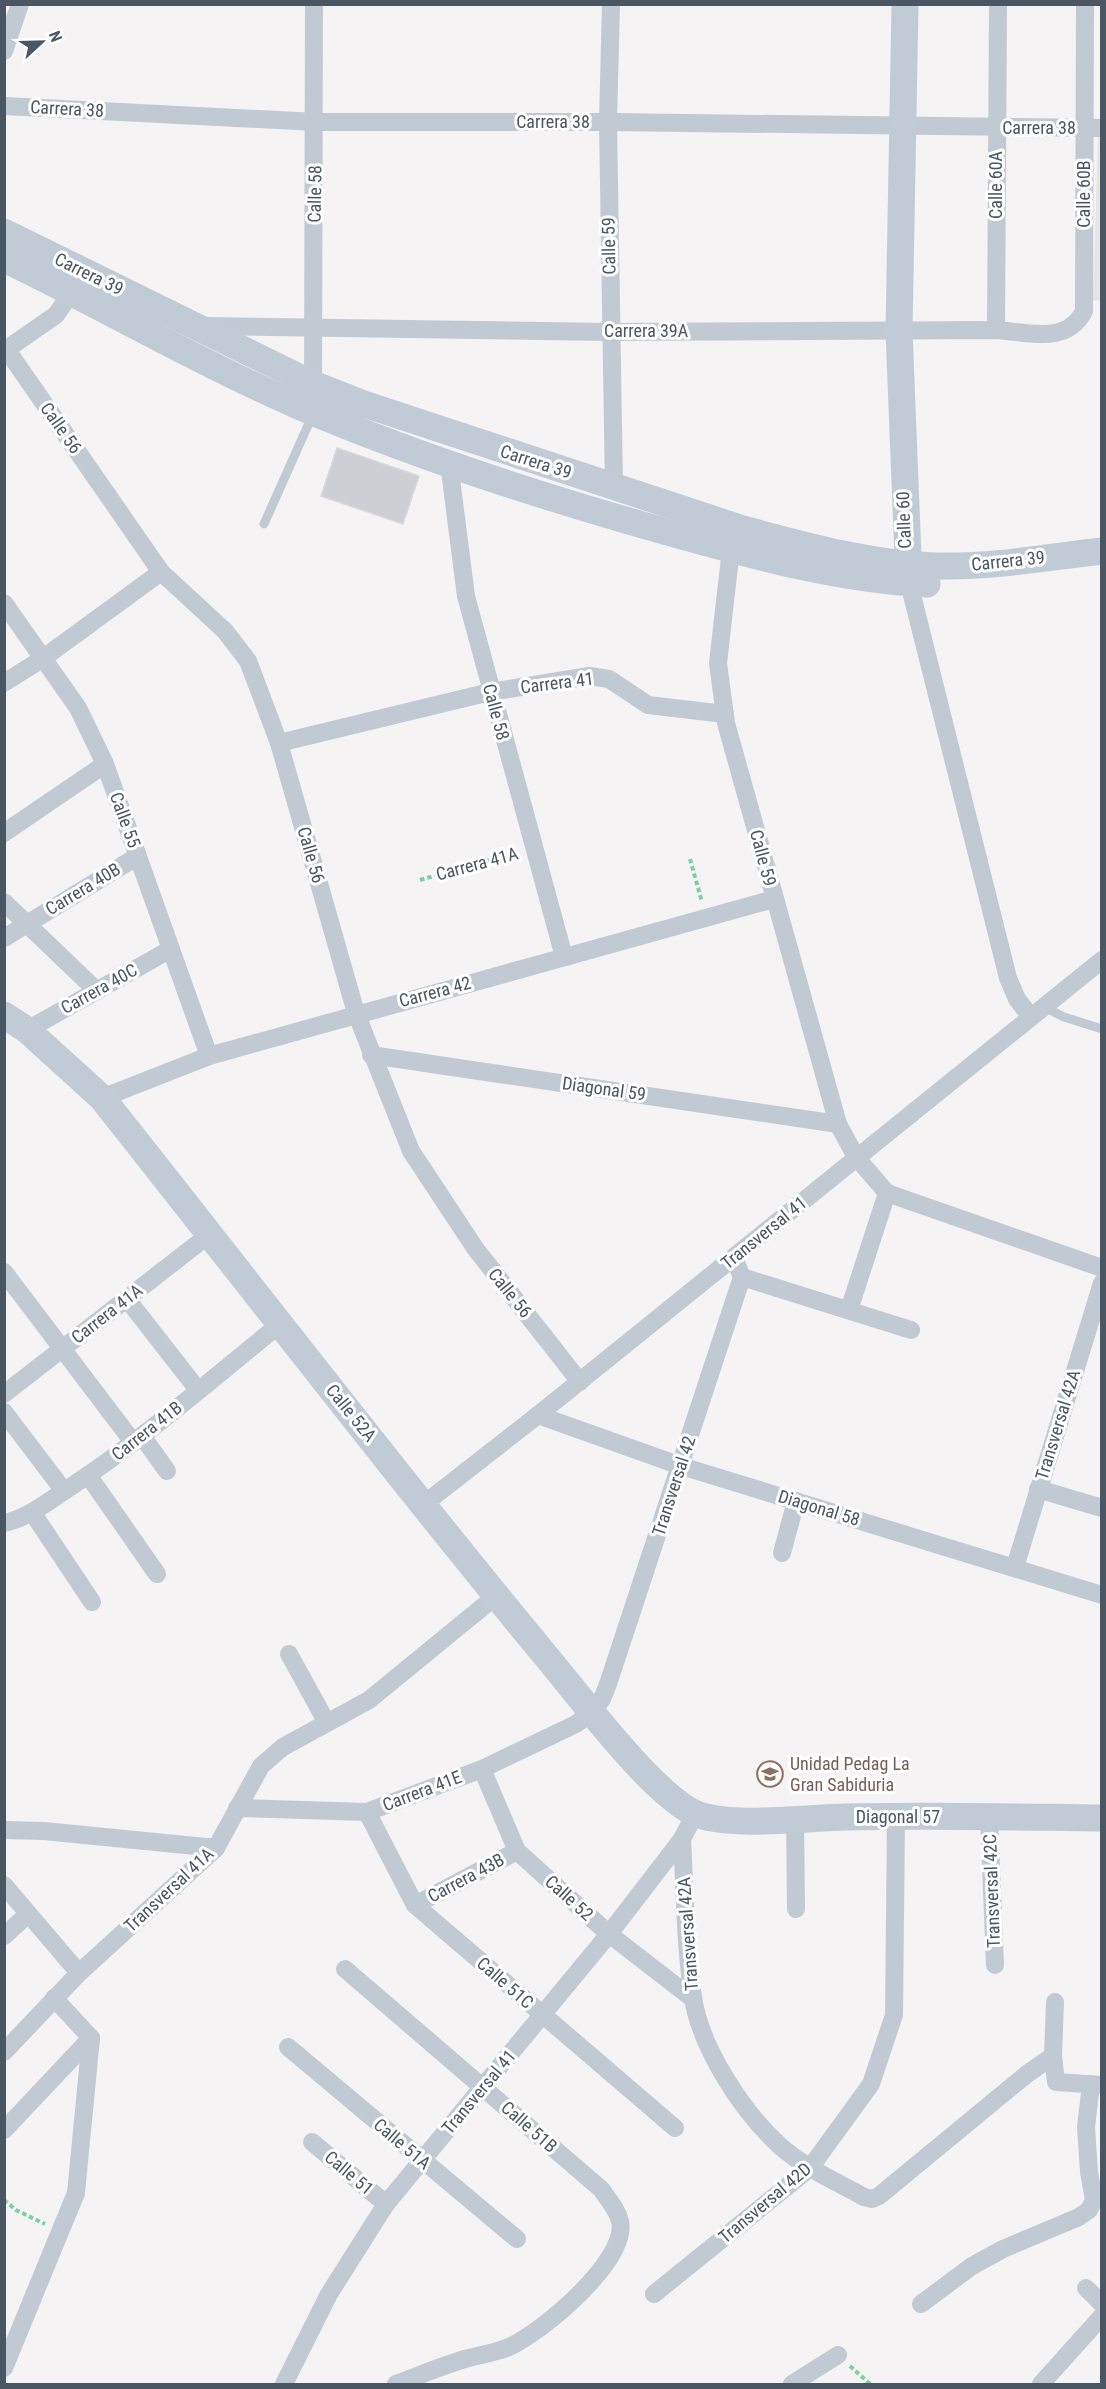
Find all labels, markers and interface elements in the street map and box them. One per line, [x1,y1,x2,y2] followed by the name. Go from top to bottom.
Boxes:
[12,12,72,72] north arrow
[45,28,66,45] text: N
[30,96,104,121] street label: Carrera 38
[516,111,590,132] street label: Carrera 38
[1002,117,1076,138] street label: Carrera 38
[985,150,1006,219] street label: Calle 60A
[1073,160,1094,228] street label: Calle 60B
[304,165,325,223] street label: Calle 58
[598,217,619,275] street label: Calle 59
[51,248,127,299] street label: Carrera 39
[604,320,689,341] street label: Carrera 39A
[36,398,86,457] street label: Calle 56
[498,440,574,483] street label: Carrera 39
[892,491,915,549] street label: Calle 60
[970,546,1046,575] street label: Carrera 39
[519,668,595,697] street label: Carrera 41
[479,681,514,742] street label: Calle 58
[106,789,145,851] street label: Calle 55
[293,824,329,885] street label: Calle 56
[746,827,781,888] street label: Calle 59
[434,842,521,885] street label: Carrera 41A
[42,858,124,919] street label: Carrera 40B
[57,959,141,1018] street label: Carrera 40C
[397,972,473,1011] street label: Carrera 42
[561,1072,647,1105] street label: Diagonal 59
[717,1192,811,1273] street label: Transversal 41
[484,1264,537,1322] street label: Calle 56
[67,1279,147,1348] street label: Carrera 41A
[1031,1367,1084,1483] street label: Transversal 42A
[322,1380,381,1446] street label: Calle 52A
[107,1397,186,1465] street label: Carrera 41B
[648,1433,700,1538] street label: Transversal 42
[776,1485,863,1530] street label: Diagonal 58
[790,1753,910,1795] place label: Unidad Pedag La Gran Sabiduria
[755,1759,785,1789] school or university icon: Unidad Pedag La Gran Sabiduria
[379,1766,464,1815] street label: Carrera 41E
[856,1806,940,1827] street label: Diagonal 57
[979,1834,1004,1948] street label: Transversal 42C
[120,1843,218,1936] street label: Transversal 41A
[424,1849,508,1906] street label: Carrera 43B
[541,1871,598,1925] street label: Calle 52
[673,1876,702,1992] street label: Transversal 42A
[473,1953,538,2013] street label: Calle 51C
[437,2045,520,2138] street label: Transversal 41
[497,2097,562,2157] street label: Calle 51B
[370,2114,436,2174] street label: Calle 51A
[321,2146,378,2199] street label: Calle 51
[714,2158,815,2247] street label: Transversal 42D

